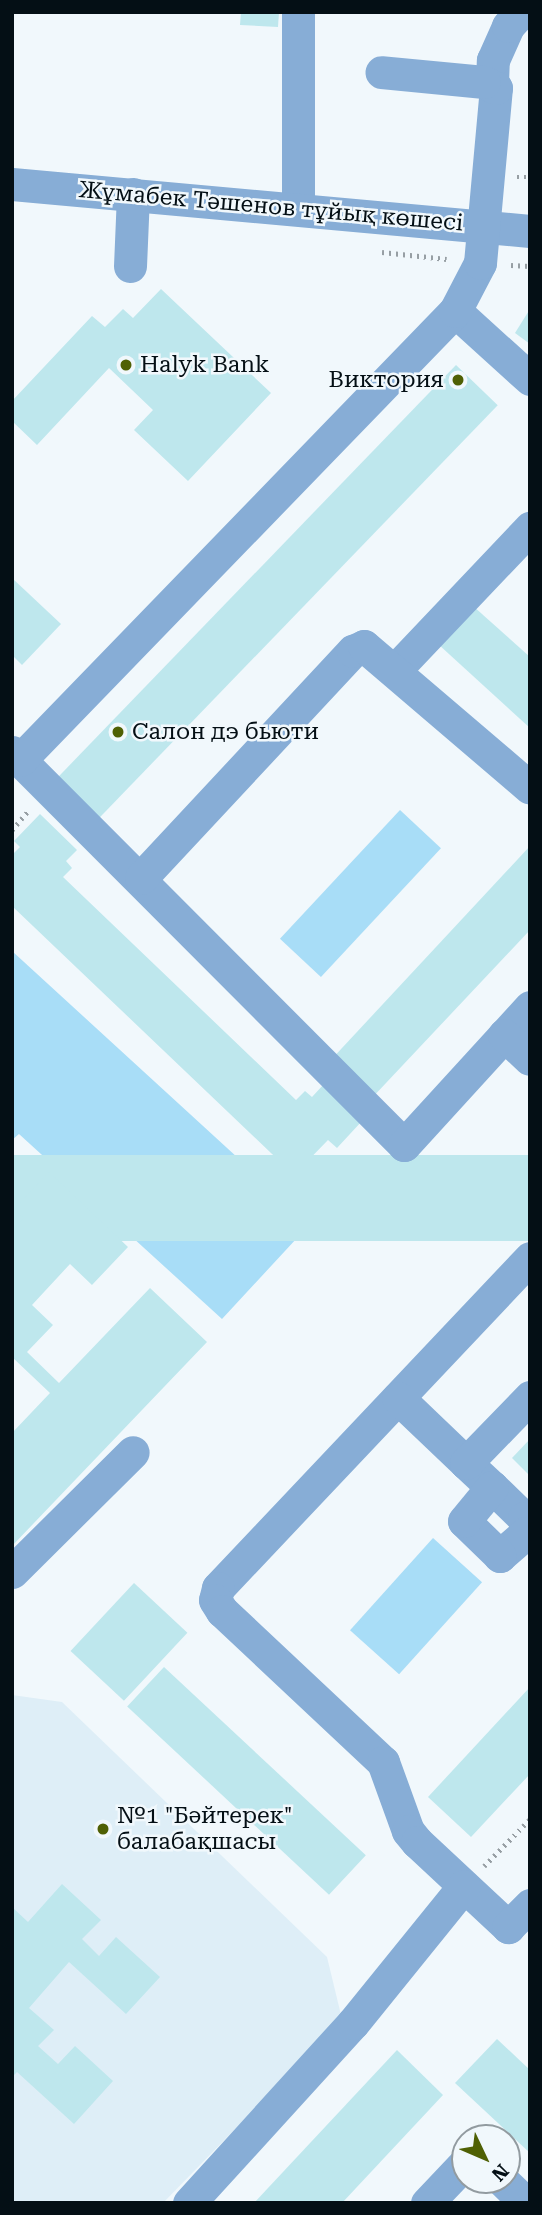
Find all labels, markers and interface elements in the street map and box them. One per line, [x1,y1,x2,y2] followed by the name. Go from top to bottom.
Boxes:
[78,176,464,238] street label: Жұмабек Тәшенов тұйық көшесі
[140,351,269,379] place label: Halyk Bank
[118,357,134,373] marker: Halyk Bank
[329,366,444,394] place label: Виктория
[450,372,466,388] marker: Виктория
[132,718,319,746] place label: Салон дэ бьюти
[110,724,126,740] marker: Салон дэ бьюти
[117,1802,292,1856] place label: №1 "Бәйтерек" балабақшасы
[95,1821,111,1837] marker: №1 "Бәйтерек" балабақшасы
[451,2124,521,2194] north arrow
[487,2159,513,2186] text: N

